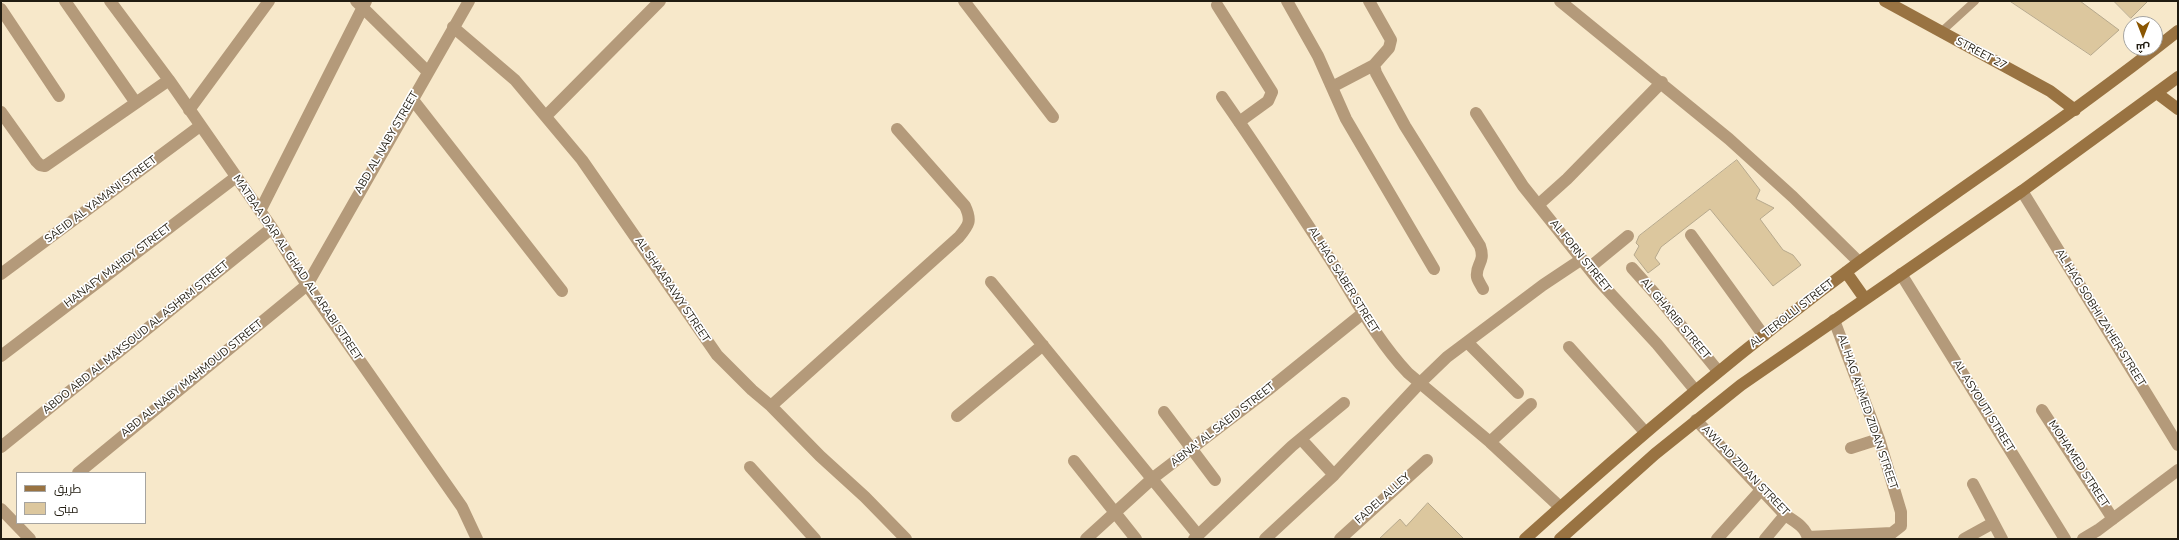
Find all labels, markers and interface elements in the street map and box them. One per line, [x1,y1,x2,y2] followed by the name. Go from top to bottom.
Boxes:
[2123,16,2163,56] north arrow
[1953,35,2009,73] street label: STREET 27
[2136,40,2150,55] text: ش
[352,89,422,197] street label: ABD AL NABY STREET
[42,154,160,246] street label: SAEID AL YAMANI STREET
[230,173,364,363] street label: MATBAA DAR AL GHAD AL ARABI STREET
[1547,217,1613,295] street label: AL FORN STREET
[62,221,174,311] street label: HANAFY MAHDY STREET
[1305,225,1381,335] street label: AL HAG SABER STREET
[632,235,712,345] street label: AL SHAARAWY STREET
[2052,247,2148,389] street label: AL HAG SOBHI ZAHER STREET
[40,259,232,417] street label: ABDO ABD AL MAKSOUD AL ASHRM STREET
[1637,276,1713,362] street label: AL GHARIB STREET
[1747,277,1837,351] street label: AL TEROLLI STREET
[118,318,266,440] street label: ABD AL NABY MAHMOUD STREET
[1834,333,1900,491] street label: AL HAG AHMED ZIDAN STREET
[1949,358,2017,454] street label: AL ASYOUTI STREET
[1168,380,1278,470] street label: ABNA' AL SAEID STREET
[2045,418,2111,510] street label: MOHAMED STREET
[1698,423,1792,519] street label: AWLAD ZIDAN STREET
[1353,471,1413,527] street label: FADEL ALLEY
[16,472,146,524] legend
[54,481,81,497] text: طريق
[54,501,79,517] text: مبنى

